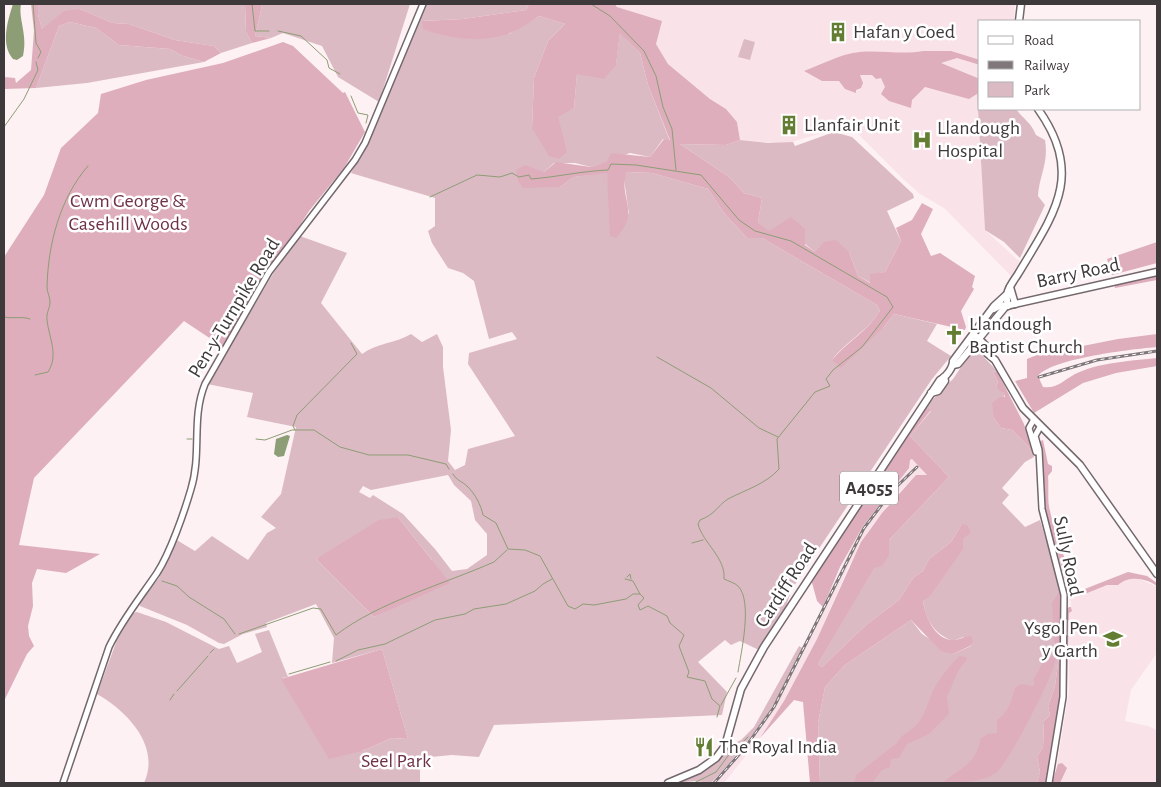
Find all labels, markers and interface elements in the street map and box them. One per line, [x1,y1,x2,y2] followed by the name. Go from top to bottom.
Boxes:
[978,20,1141,110] legend
[827,21,849,43] building icon: Hafan y Coed
[853,22,955,42] place label: Hafan y Coed
[1024,33,1054,48] text: Road
[1024,58,1070,73] text: Railway
[1024,83,1050,98] text: Park
[778,114,800,136] building icon: Llanfair Unit
[804,115,900,135] place label: Llanfair Unit
[937,118,1020,161] place label: Llandough Hospital
[911,129,933,151] hospital icon: Llandough Hospital
[68,191,188,234] park label: Cwm George & Casehill Woods
[185,235,283,381] street label: Pen-y-Turnpike Road
[1035,254,1121,292] street label: Barry Road
[969,314,1083,357] place label: Llandough Baptist Church
[943,324,965,346] church icon: Llandough Baptist Church
[840,472,898,504] road number: A4055
[1050,514,1086,598] street label: Sully Road
[751,539,821,631] street label: Cardiff Road
[1024,618,1098,661] place label: Ysgol Pen y Garth
[1102,628,1124,650] school or university icon: Ysgol Pen y Garth
[693,736,715,758] restaurant icon: The Royal India
[719,737,837,757] place label: The Royal India
[361,751,431,771] park label: Seel Park

